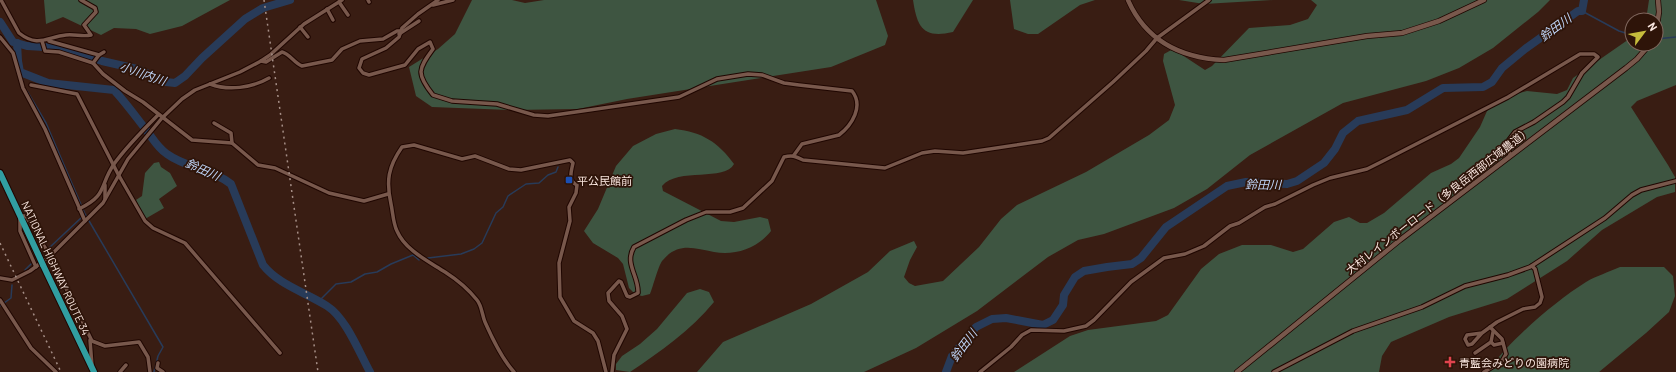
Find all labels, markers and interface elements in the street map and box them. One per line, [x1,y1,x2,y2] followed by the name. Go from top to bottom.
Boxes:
[1536,10,1575,43] water label: 鈴田川
[1624,12,1664,52] north arrow
[1645,20,1660,33] text: N
[118,59,170,88] water label: 小川内川
[1343,124,1533,276] street label: 大村レインボーロード（多良岳西部広域農道）
[184,155,224,184] water label: 鈴田川
[577,174,632,187] place label: 平公民館前
[564,175,574,185] marker: 平公民館前
[1245,177,1283,191] water label: 鈴田川
[19,199,93,337] street label: NATIONAL HIGHWAY ROUTE 34
[947,325,981,364] water label: 鈴田川
[1444,356,1456,368] marker: 青藍会みどりの園病院
[1459,356,1569,369] place label: 青藍会みどりの園病院

